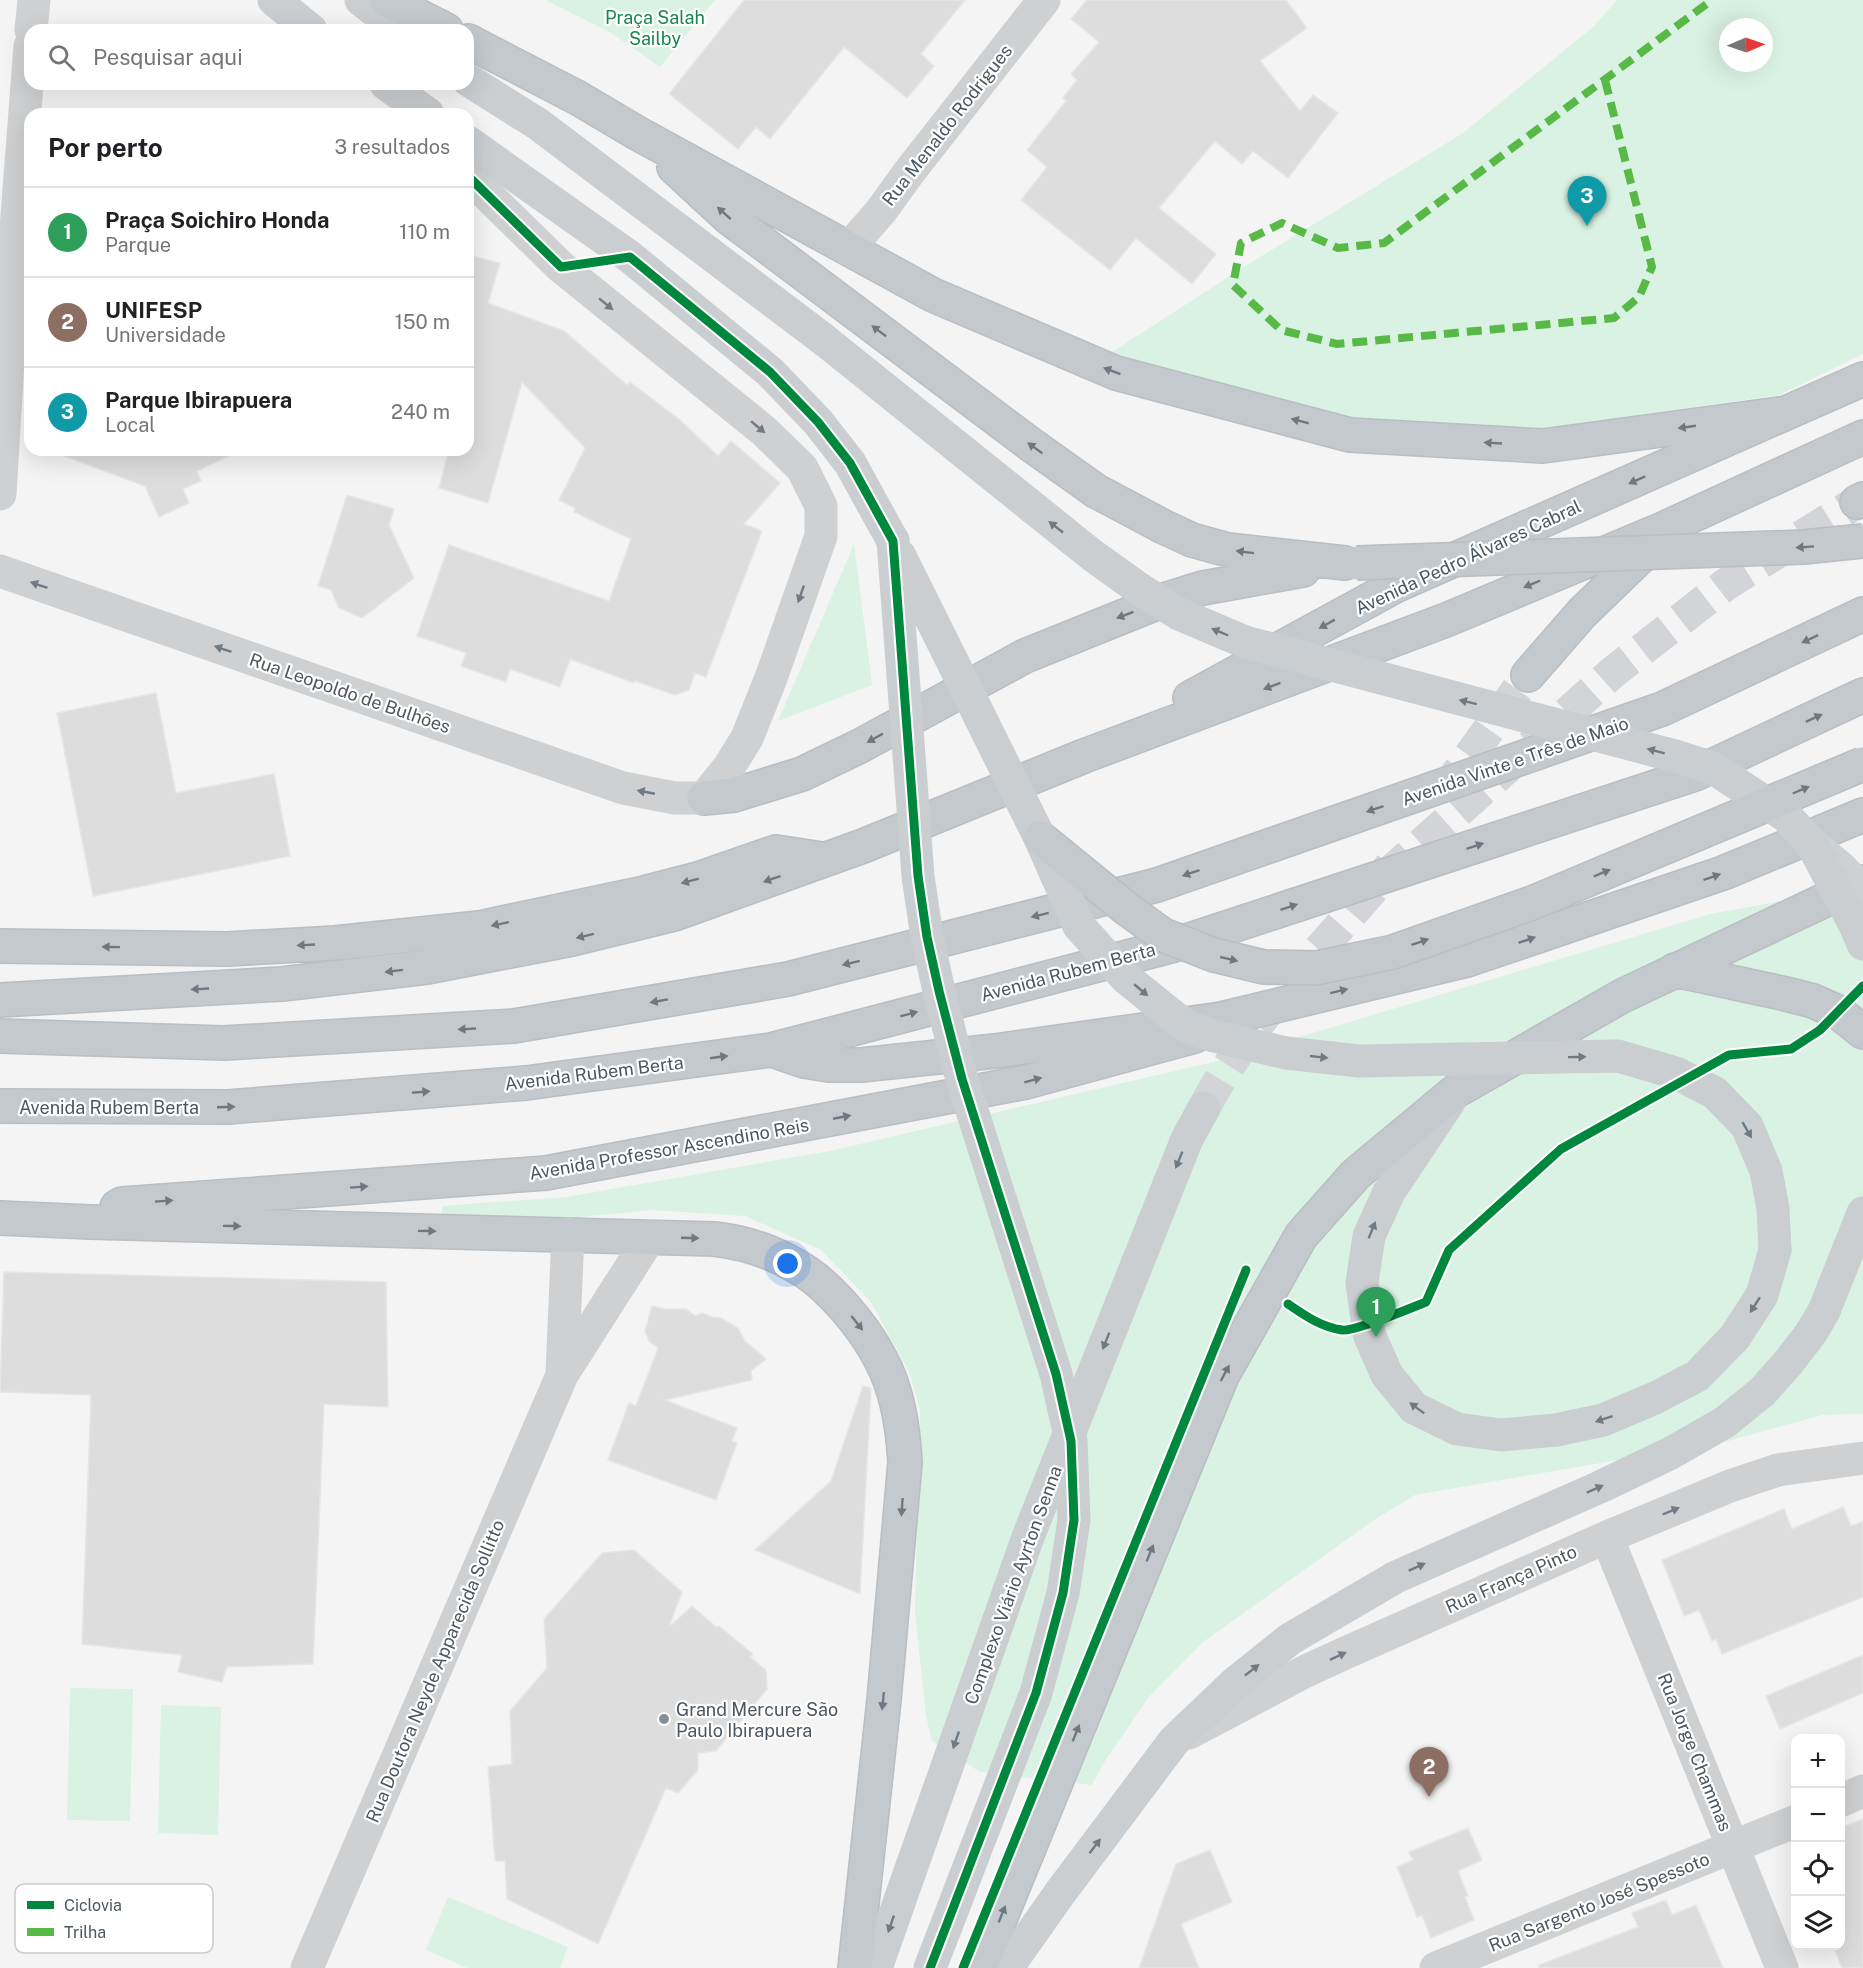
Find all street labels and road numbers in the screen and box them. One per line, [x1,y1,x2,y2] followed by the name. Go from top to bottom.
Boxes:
[878,40,1016,210] street label: Rua Menaldo Rodrigues
[1351,494,1584,619] street label: Avenida Pedro Álvares Cabral
[247,649,453,737] street label: Rua Leopoldo de Bulhões
[1399,712,1631,810] street label: Avenida Vinte e Três de Maio
[978,939,1158,1005] street label: Avenida Rubem Berta
[503,1052,685,1094] street label: Avenida Rubem Berta
[19,1097,199,1118] street label: Avenida Rubem Berta
[528,1114,810,1184] street label: Avenida Professor Ascendino Reis
[960,1463,1066,1707] street label: Complexo Viário Ayrton Senna
[362,1517,508,1825] street label: Rua Doutora Neyde Apparecida Sollitto
[1442,1541,1580,1617] street label: Rua França Pinto
[1654,1670,1736,1834] street label: Rua Jorge Chammas
[1486,1848,1712,1956] street label: Rua Sargento José Spessoto

